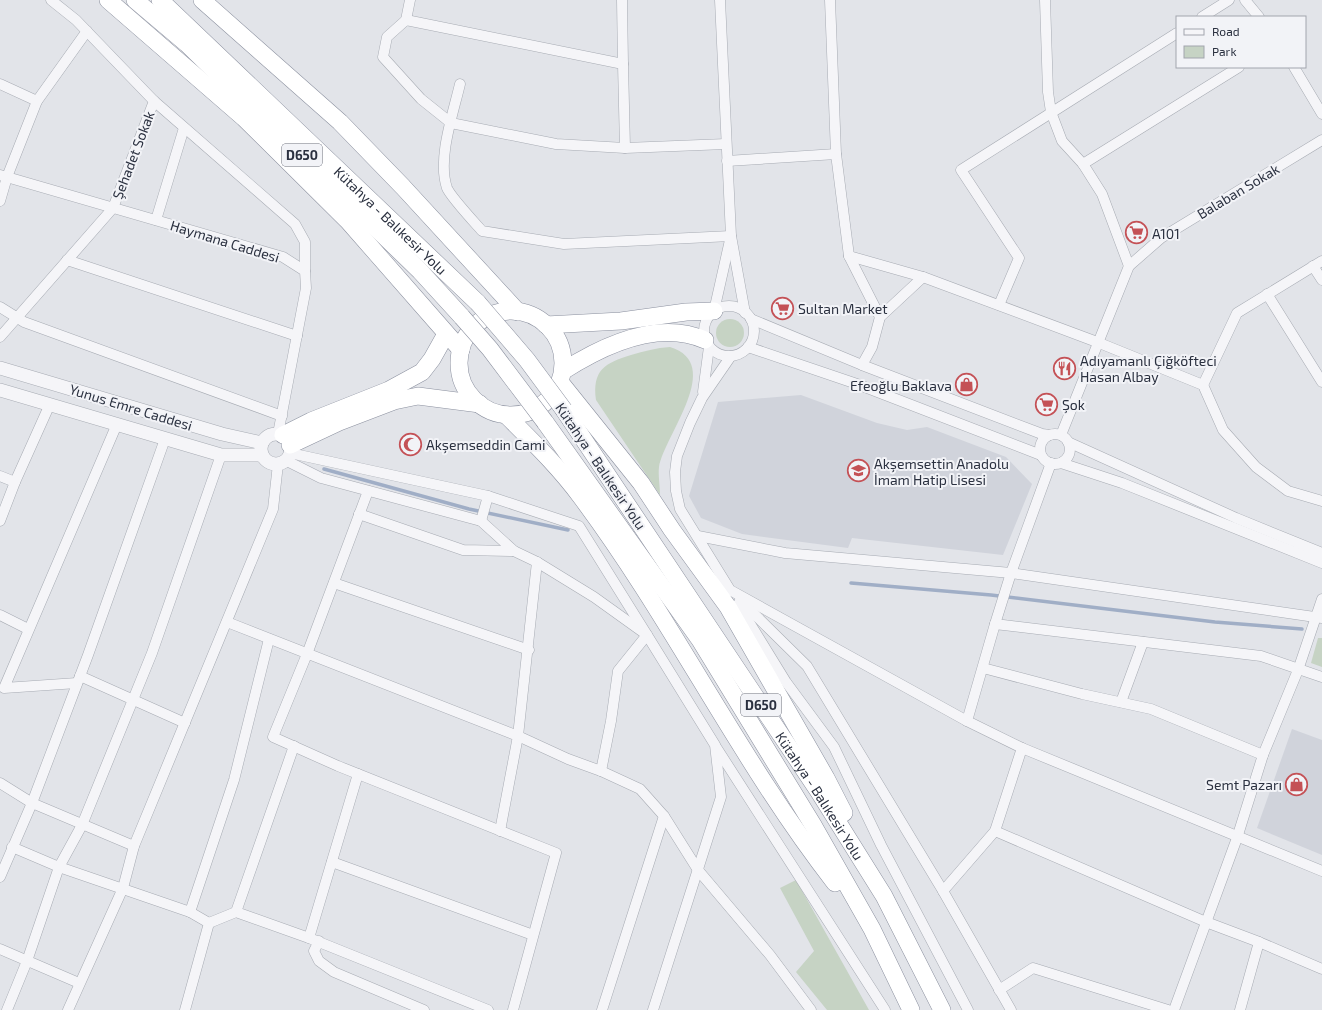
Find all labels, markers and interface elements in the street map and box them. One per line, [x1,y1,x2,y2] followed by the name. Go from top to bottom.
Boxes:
[1176,16,1306,68] legend
[1212,24,1240,38] text: Road
[1212,44,1237,58] text: Park
[108,109,159,202] street label: Şehadet Sokak
[282,144,322,166] road number: D650
[1194,160,1282,222] street label: Balaban Sokak
[331,162,451,278] street label: Kütahya - Balıkesir Yolu
[168,216,282,266] street label: Haymana Caddesi
[1124,220,1150,246] supermarket icon: A101
[1152,225,1180,242] place label: A101
[770,295,796,321] supermarket icon: Sultan Market
[798,300,888,317] place label: Sultan Market
[1080,352,1217,385] place label: Adıyamanlı Çiğköfteci Hasan Albay
[1052,355,1078,381] restaurant icon: Adıyamanlı Çiğköfteci Hasan Albay
[954,372,980,398] shop icon: Efeoğlu Baklava
[850,377,952,394] place label: Efeoğlu Baklava
[68,380,194,434] street label: Yunus Emre Caddesi
[1033,391,1059,417] supermarket icon: Şok
[1062,396,1085,414] place label: Şok
[552,399,650,533] street label: Kütahya - Balıkesir Yolu
[397,431,423,457] mosque icon: Akşemseddin Cami
[426,436,546,454] place label: Akşemseddin Cami
[874,455,1009,488] place label: Akşemsettin Anadolu İmam Hatip Lisesi
[845,458,871,484] school or university icon: Akşemsettin Anadolu İmam Hatip Lisesi
[741,694,781,716] road number: D650
[773,728,868,863] street label: Kütahya - Balıkesir Yolu
[1284,771,1310,797] shop icon: Semt Pazarı
[1206,776,1282,793] place label: Semt Pazarı

